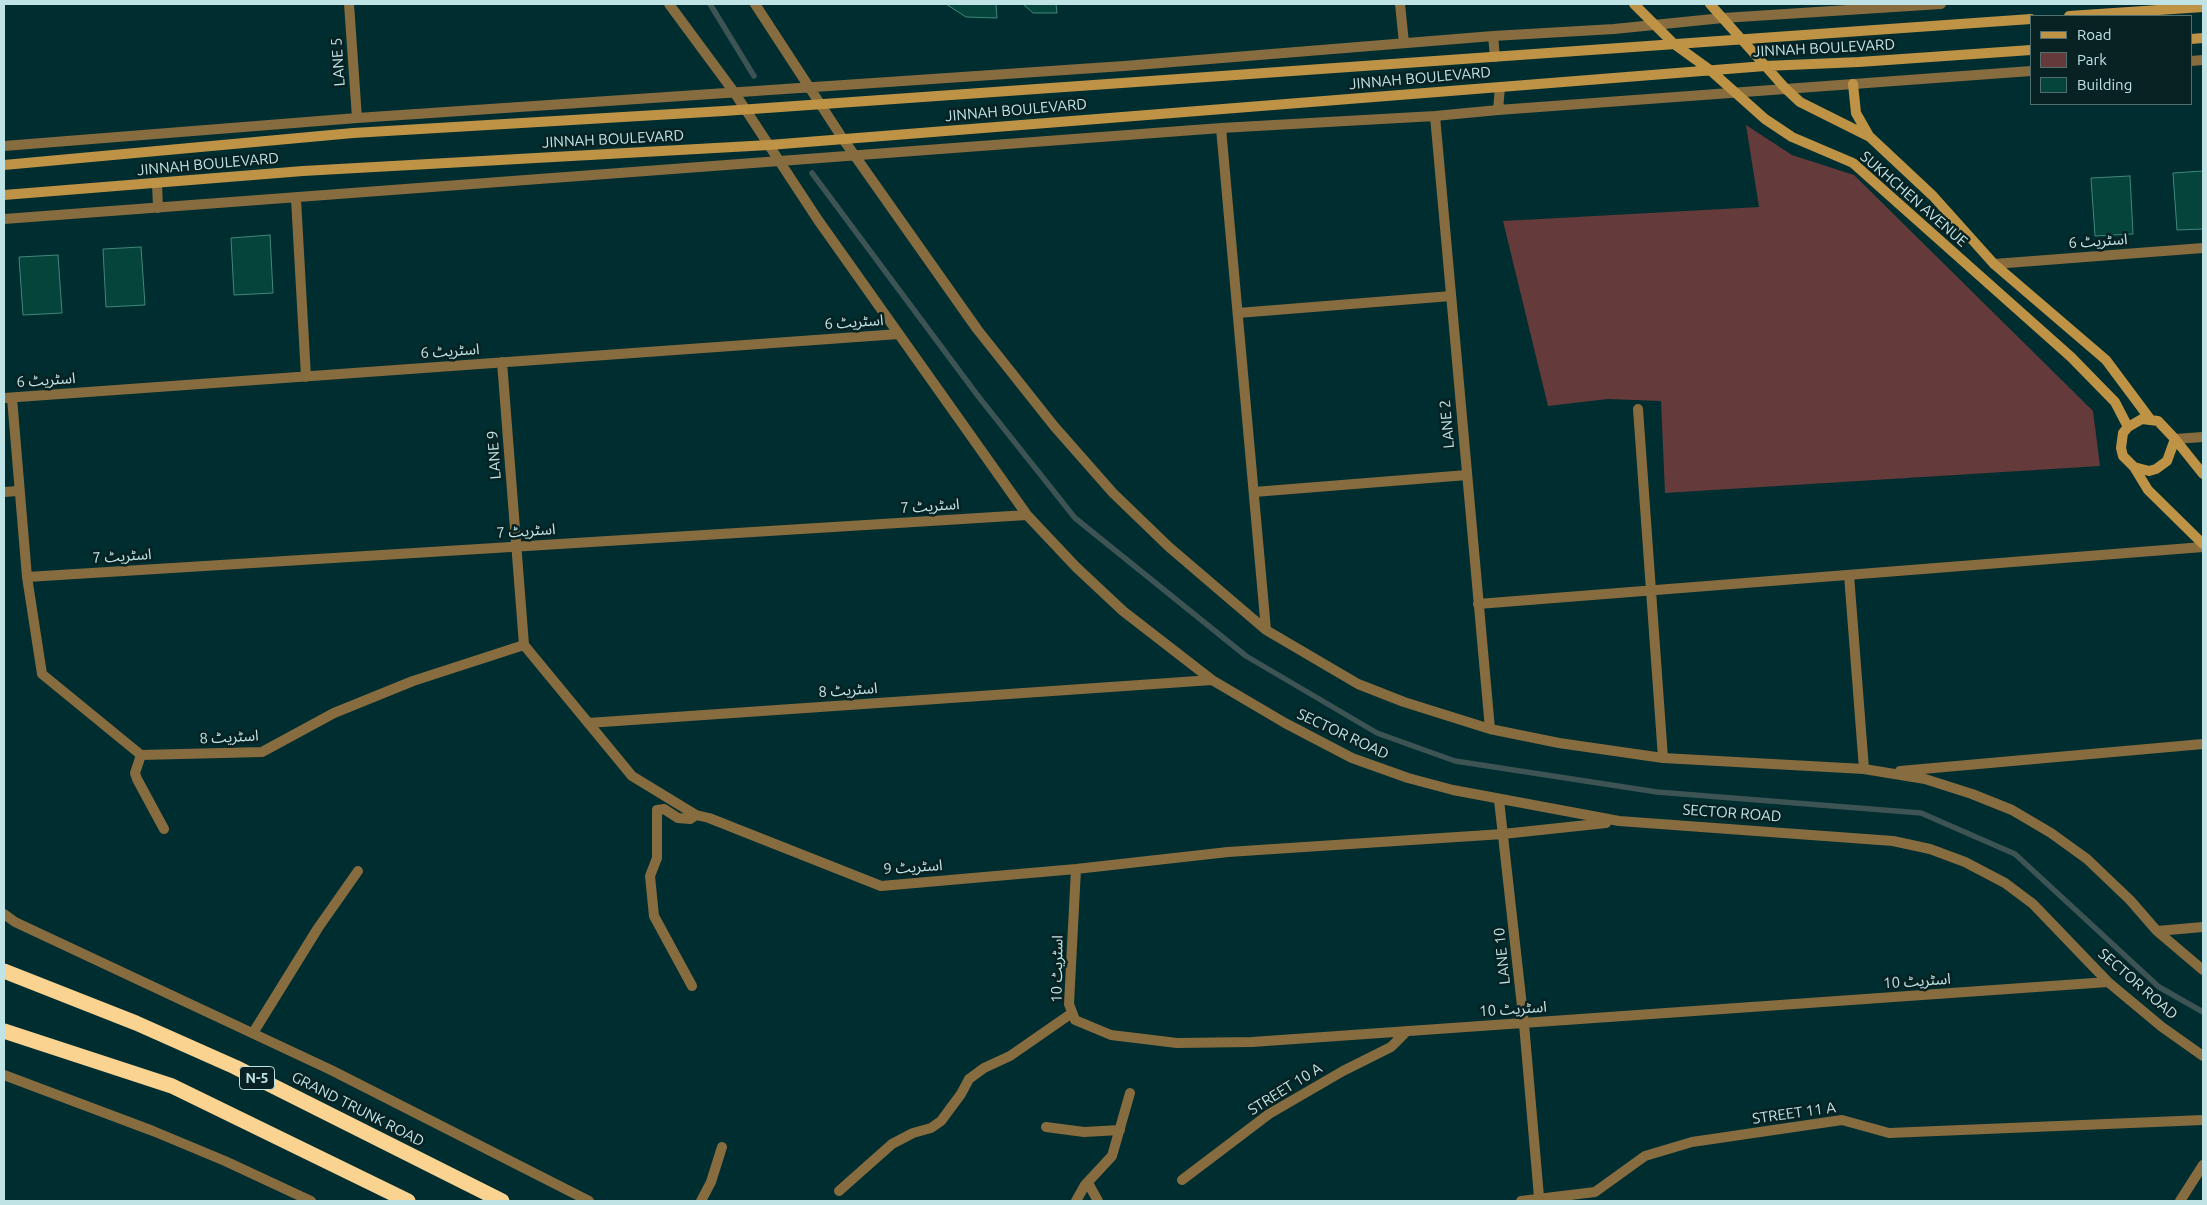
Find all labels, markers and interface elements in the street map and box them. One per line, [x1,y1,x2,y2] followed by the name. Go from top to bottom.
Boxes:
[2030,15,2192,105] legend
[2077,26,2112,43] text: Road
[1753,35,1895,61] street label: JINNAH BOULEVARD
[327,37,349,87] street label: LANE 5
[2077,51,2107,68] text: Park
[1348,63,1492,93] street label: JINNAH BOULEVARD
[2077,76,2132,93] text: Building
[944,95,1088,125] street label: JINNAH BOULEVARD
[542,126,684,152] street label: JINNAH BOULEVARD
[1857,148,1971,250] street label: SUKHCHEN AVENUE
[136,149,280,179] street label: JINNAH BOULEVARD
[2068,230,2128,252] street label: اسٹریٹ 6
[824,311,884,333] street label: اسٹریٹ 6
[420,340,480,362] street label: اسٹریٹ 6
[16,369,76,391] street label: اسٹریٹ 6
[1436,399,1458,449] street label: LANE 2
[483,430,505,480] street label: LANE 9
[900,495,960,517] street label: اسٹریٹ 7
[496,520,556,542] street label: اسٹریٹ 7
[92,545,152,567] street label: اسٹریٹ 7
[818,679,878,701] street label: اسٹریٹ 8
[1294,705,1392,763] street label: SECTOR ROAD
[199,726,259,748] street label: اسٹریٹ 8
[1682,801,1782,825] street label: SECTOR ROAD
[883,856,943,878] street label: اسٹریٹ 9
[1490,927,1514,985] street label: LANE 10
[1047,935,1067,1003] street label: اسٹریٹ 10
[2095,945,2181,1023] street label: SECTOR ROAD
[1883,970,1951,992] street label: اسٹریٹ 10
[1479,998,1547,1020] street label: اسٹریٹ 10
[1245,1059,1325,1119] street label: STREET 10 A
[240,1066,274,1090] road number: N-5
[289,1068,427,1150] street label: GRAND TRUNK ROAD
[1751,1098,1837,1128] street label: STREET 11 A

